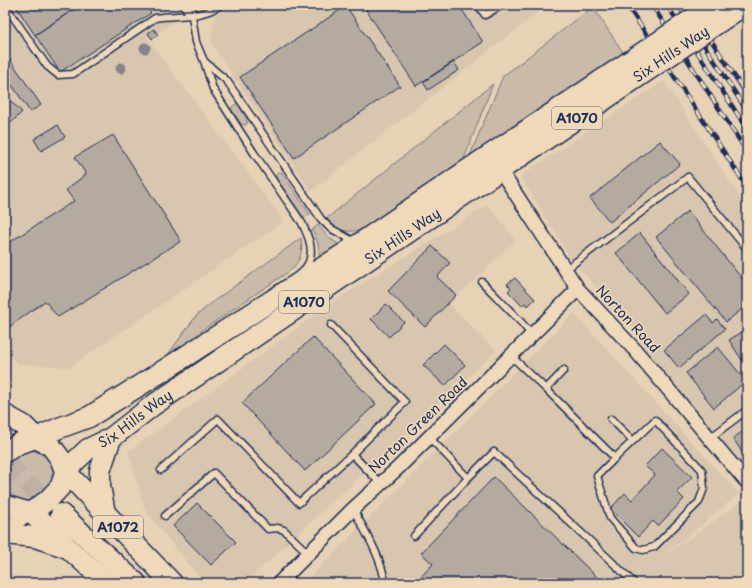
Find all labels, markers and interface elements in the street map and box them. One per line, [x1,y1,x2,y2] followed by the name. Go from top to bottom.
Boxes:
[628,20,713,87] street label: Six Hills Way
[552,107,602,129] road number: A1070
[360,202,445,269] street label: Six Hills Way
[591,280,665,357] street label: Norton Road
[279,291,329,313] road number: A1070
[363,372,472,478] street label: Norton Green Road
[94,384,176,453] street label: Six Hills Way
[93,516,143,538] road number: A1072

